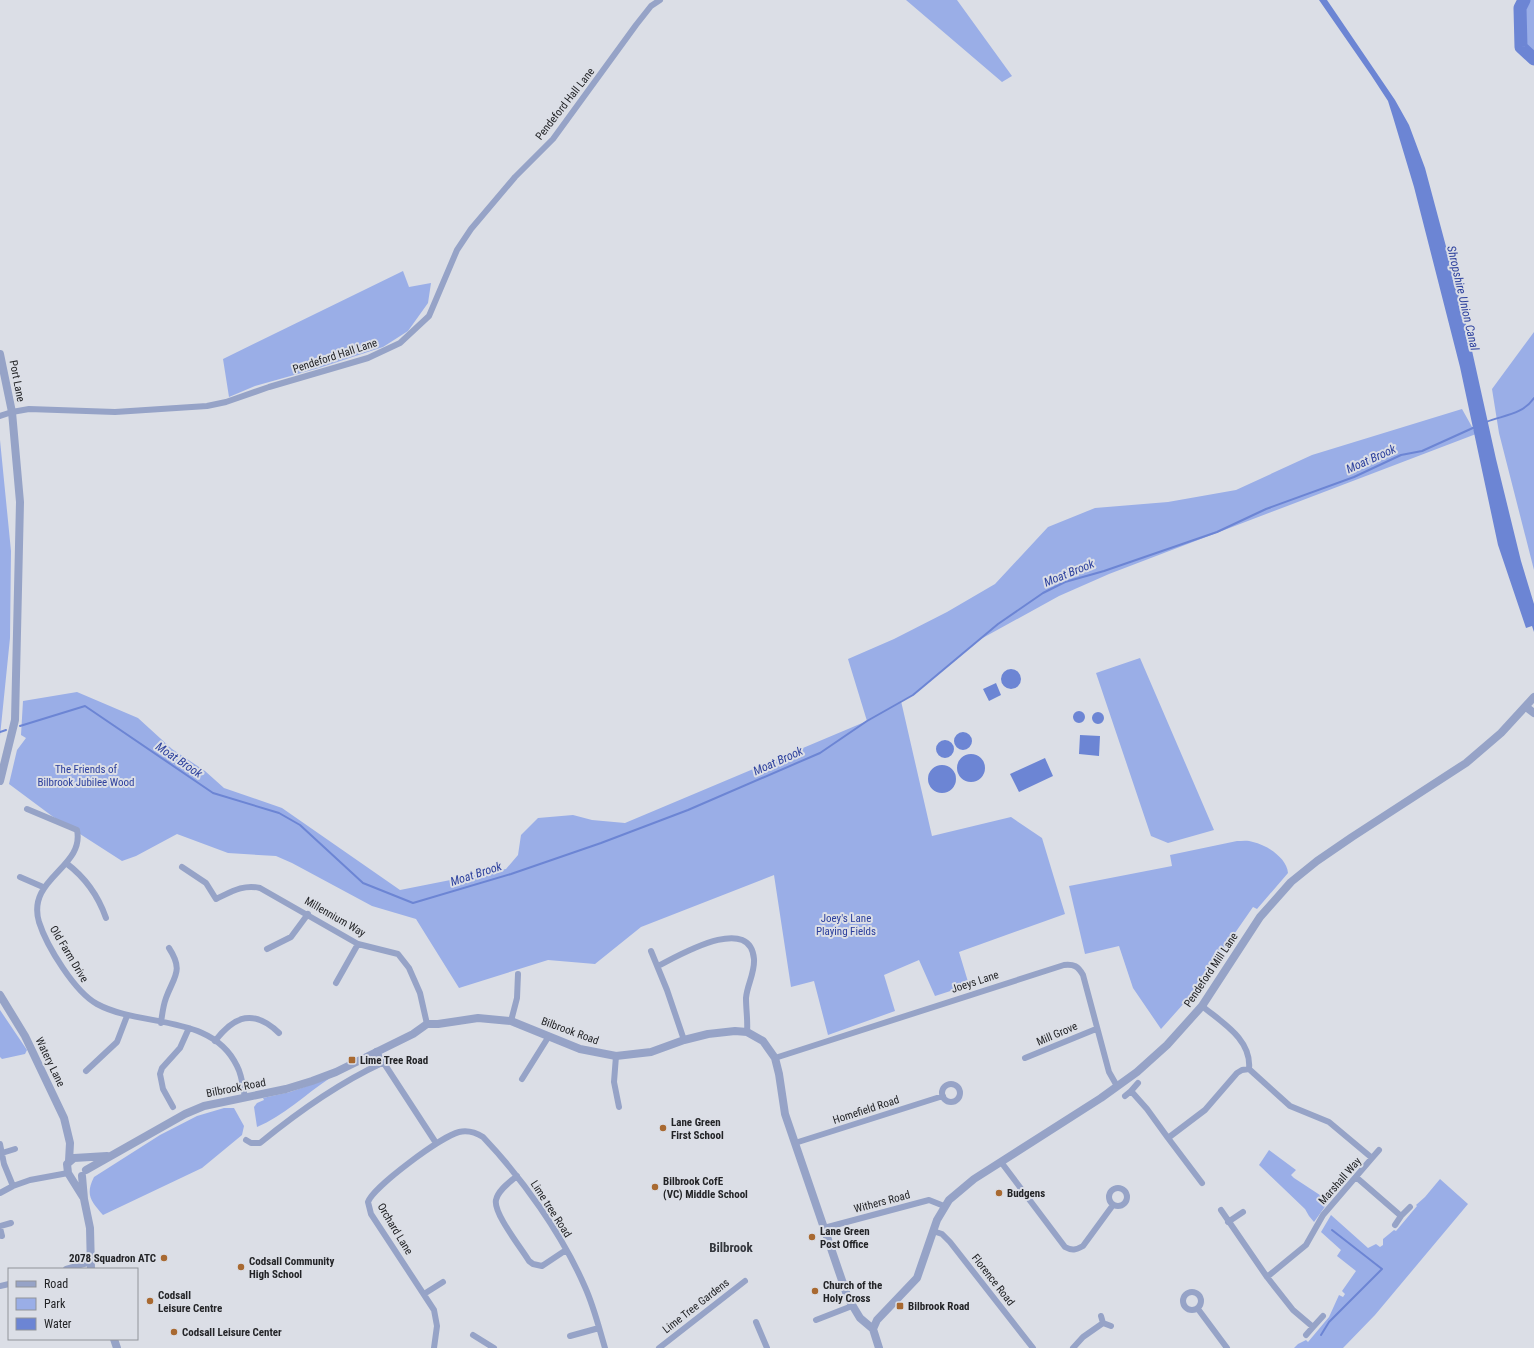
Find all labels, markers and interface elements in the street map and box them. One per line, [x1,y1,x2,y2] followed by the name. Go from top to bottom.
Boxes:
[533,65,597,143] street label: Pendeford Hall Lane
[1444,244,1482,352] water label: Shropshire Union Canal
[291,336,379,376] street label: Pendeford Hall Lane
[7,359,27,403] street label: Port Lane
[1344,442,1399,476] water label: Moat Brook
[1042,556,1097,589] water label: Moat Brook
[153,739,206,781] water label: Moat Brook
[751,744,806,778] water label: Moat Brook
[38,763,134,789] park label: The Friends of Bilbrook Jubilee Wood
[449,859,504,889] water label: Moat Brook
[302,894,368,940] street label: Millennium Way
[816,912,876,938] park label: Joey's Lane Playing Fields
[47,923,91,985] street label: Old Farm Drive
[1181,930,1241,1010] street label: Pendeford Mill Lane
[950,968,1000,996] street label: Joeys Lane
[539,1015,601,1047] street label: Bilbrook Road
[1034,1020,1080,1048] street label: Mill Grove
[32,1035,68,1089] street label: Watery Lane
[360,1054,428,1067] place label: Lime Tree Road
[347,1055,357,1065] marker: Lime Tree Road
[205,1076,267,1100] street label: Bilbrook Road
[831,1093,901,1127] street label: Homefield Road
[671,1116,724,1142] place label: Lane Green First School
[658,1123,668,1133] marker: Lane Green First School
[1316,1155,1364,1207] street label: Marshall Way
[663,1175,748,1201] place label: Bilbrook CofE (VC) Middle School
[528,1178,574,1240] street label: Lime tree Road
[650,1182,660,1192] marker: Bilbrook CofE (VC) Middle School
[1007,1187,1045,1200] place label: Budgens
[852,1188,912,1216] street label: Withers Road
[994,1188,1004,1198] marker: Budgens
[375,1201,415,1257] street label: Orchard Lane
[820,1225,870,1251] place label: Lane Green Post Office
[807,1232,817,1242] marker: Lane Green Post Office
[709,1240,754,1255] district label: Bilbrook
[69,1252,156,1265] place label: 2078 Squadron ATC
[969,1252,1017,1308] street label: Florence Road
[159,1253,169,1263] marker: 2078 Squadron ATC
[249,1255,334,1281] place label: Codsall Community High School
[236,1262,246,1272] marker: Codsall Community High School
[8,1268,138,1340] legend
[660,1276,732,1336] street label: Lime Tree Gardens
[44,1277,68,1291] text: Road
[823,1279,882,1305] place label: Church of the Holy Cross
[810,1286,820,1296] marker: Church of the Holy Cross
[158,1289,222,1315] place label: Codsall Leisure Centre
[145,1296,155,1306] marker: Codsall Leisure Centre
[44,1297,66,1311] text: Park
[908,1300,970,1313] place label: Bilbrook Road
[895,1301,905,1311] marker: Bilbrook Road
[44,1317,72,1331] text: Water
[182,1326,282,1339] place label: Codsall Leisure Center
[169,1327,179,1337] marker: Codsall Leisure Center

